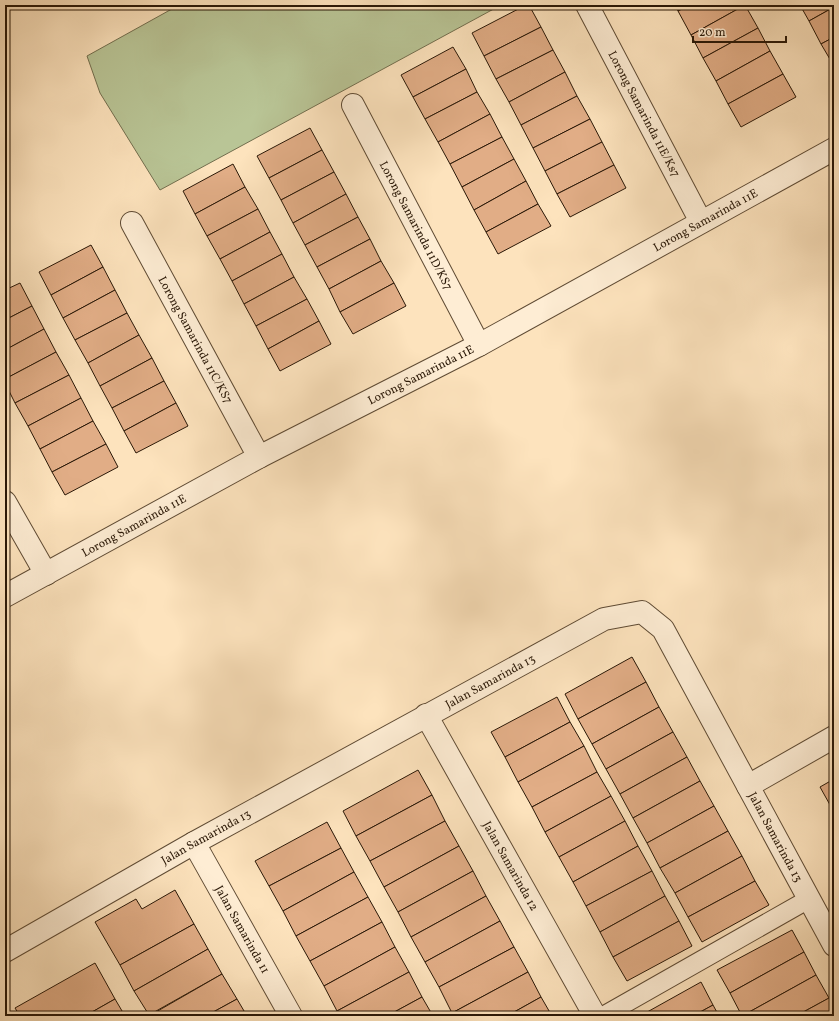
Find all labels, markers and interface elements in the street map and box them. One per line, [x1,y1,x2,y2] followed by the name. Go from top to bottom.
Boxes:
[693,18,786,44] scale bar
[699,25,726,41] text: 20 m
[604,48,683,180] street label: Lorong Samarinda 11E/Ks7
[375,159,456,293] street label: Lorong Samarinda 11D/KS7
[651,186,761,256] street label: Lorong Samarinda 11E
[154,274,236,407] street label: Lorong Samarinda 11C/KS7
[365,342,477,409] street label: Lorong Samarinda 11E
[79,491,190,561] street label: Lorong Samarinda 11E
[443,651,538,713] street label: Jalan Samarinda 13
[744,790,806,885] street label: Jalan Samarinda 13
[159,806,254,869] street label: Jalan Samarinda 13
[478,819,541,914] street label: Jalan Samarinda 12
[210,883,273,977] street label: Jalan Samarinda 11

